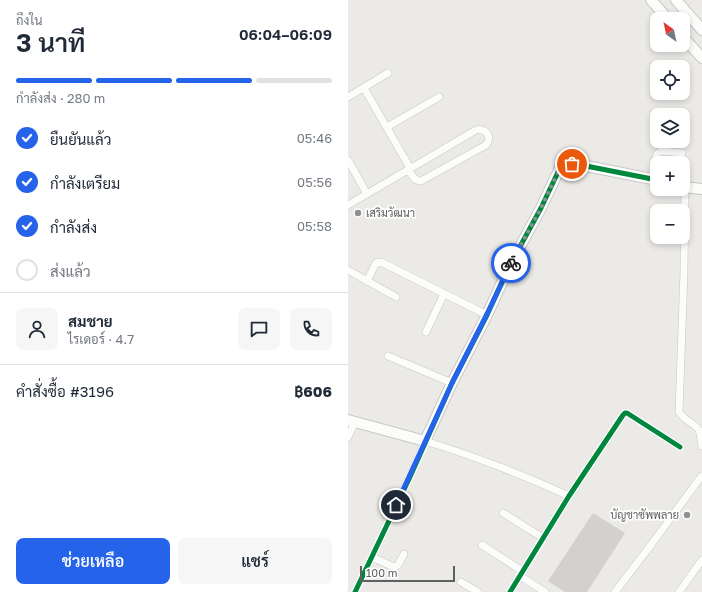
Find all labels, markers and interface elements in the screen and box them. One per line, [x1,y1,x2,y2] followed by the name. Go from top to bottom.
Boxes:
[16,12,43,28] text: ถึงใน
[650,12,690,52] north arrow
[650,12,690,244] map controls
[239,25,332,43] text: 06:04–06:09
[16,27,86,58] text: 3 นาที
[650,60,690,100] button: locate
[16,90,105,106] text: กำลังส่ง · 280 m
[650,108,690,148] button: layers
[16,127,38,149] icon: check
[50,130,111,148] text: ยืนยันแล้ว
[297,130,332,146] text: 05:46
[555,147,589,181] pin
[561,153,583,175] icon: bag
[650,156,690,196] button: +
[16,171,38,193] icon: check
[50,174,120,192] text: กำลังเตรียม
[297,174,332,190] text: 05:56
[650,204,690,244] button: −
[366,206,415,219] place label: เสริมวัฒนา
[353,208,363,218] marker: เสริมวัฒนา
[16,215,38,237] icon: check
[50,218,97,236] text: กำลังส่ง
[297,218,332,234] text: 05:58
[491,243,531,283] courier
[500,252,522,274] icon: bike
[50,262,91,280] text: ส่งแล้ว
[16,308,58,350] button: person
[238,308,280,350] button: chat
[290,308,332,350] button: phone
[68,312,113,330] text: สมชาย
[68,331,134,347] text: ไรเดอร์ · 4.7
[16,382,114,400] text: คำสั่งซื้อ #3196
[294,382,332,400] text: ฿606
[379,488,413,522] pin
[385,494,407,516] icon: home
[610,508,679,522] place label: บัญชาซัพพลาย
[682,510,692,520] marker: บัญชาซัพพลาย
[16,538,170,584] button: ช่วยเหลือ
[178,538,332,584] button: แชร์
[360,564,455,583] scale bar
[366,566,397,579] text: 100 m

